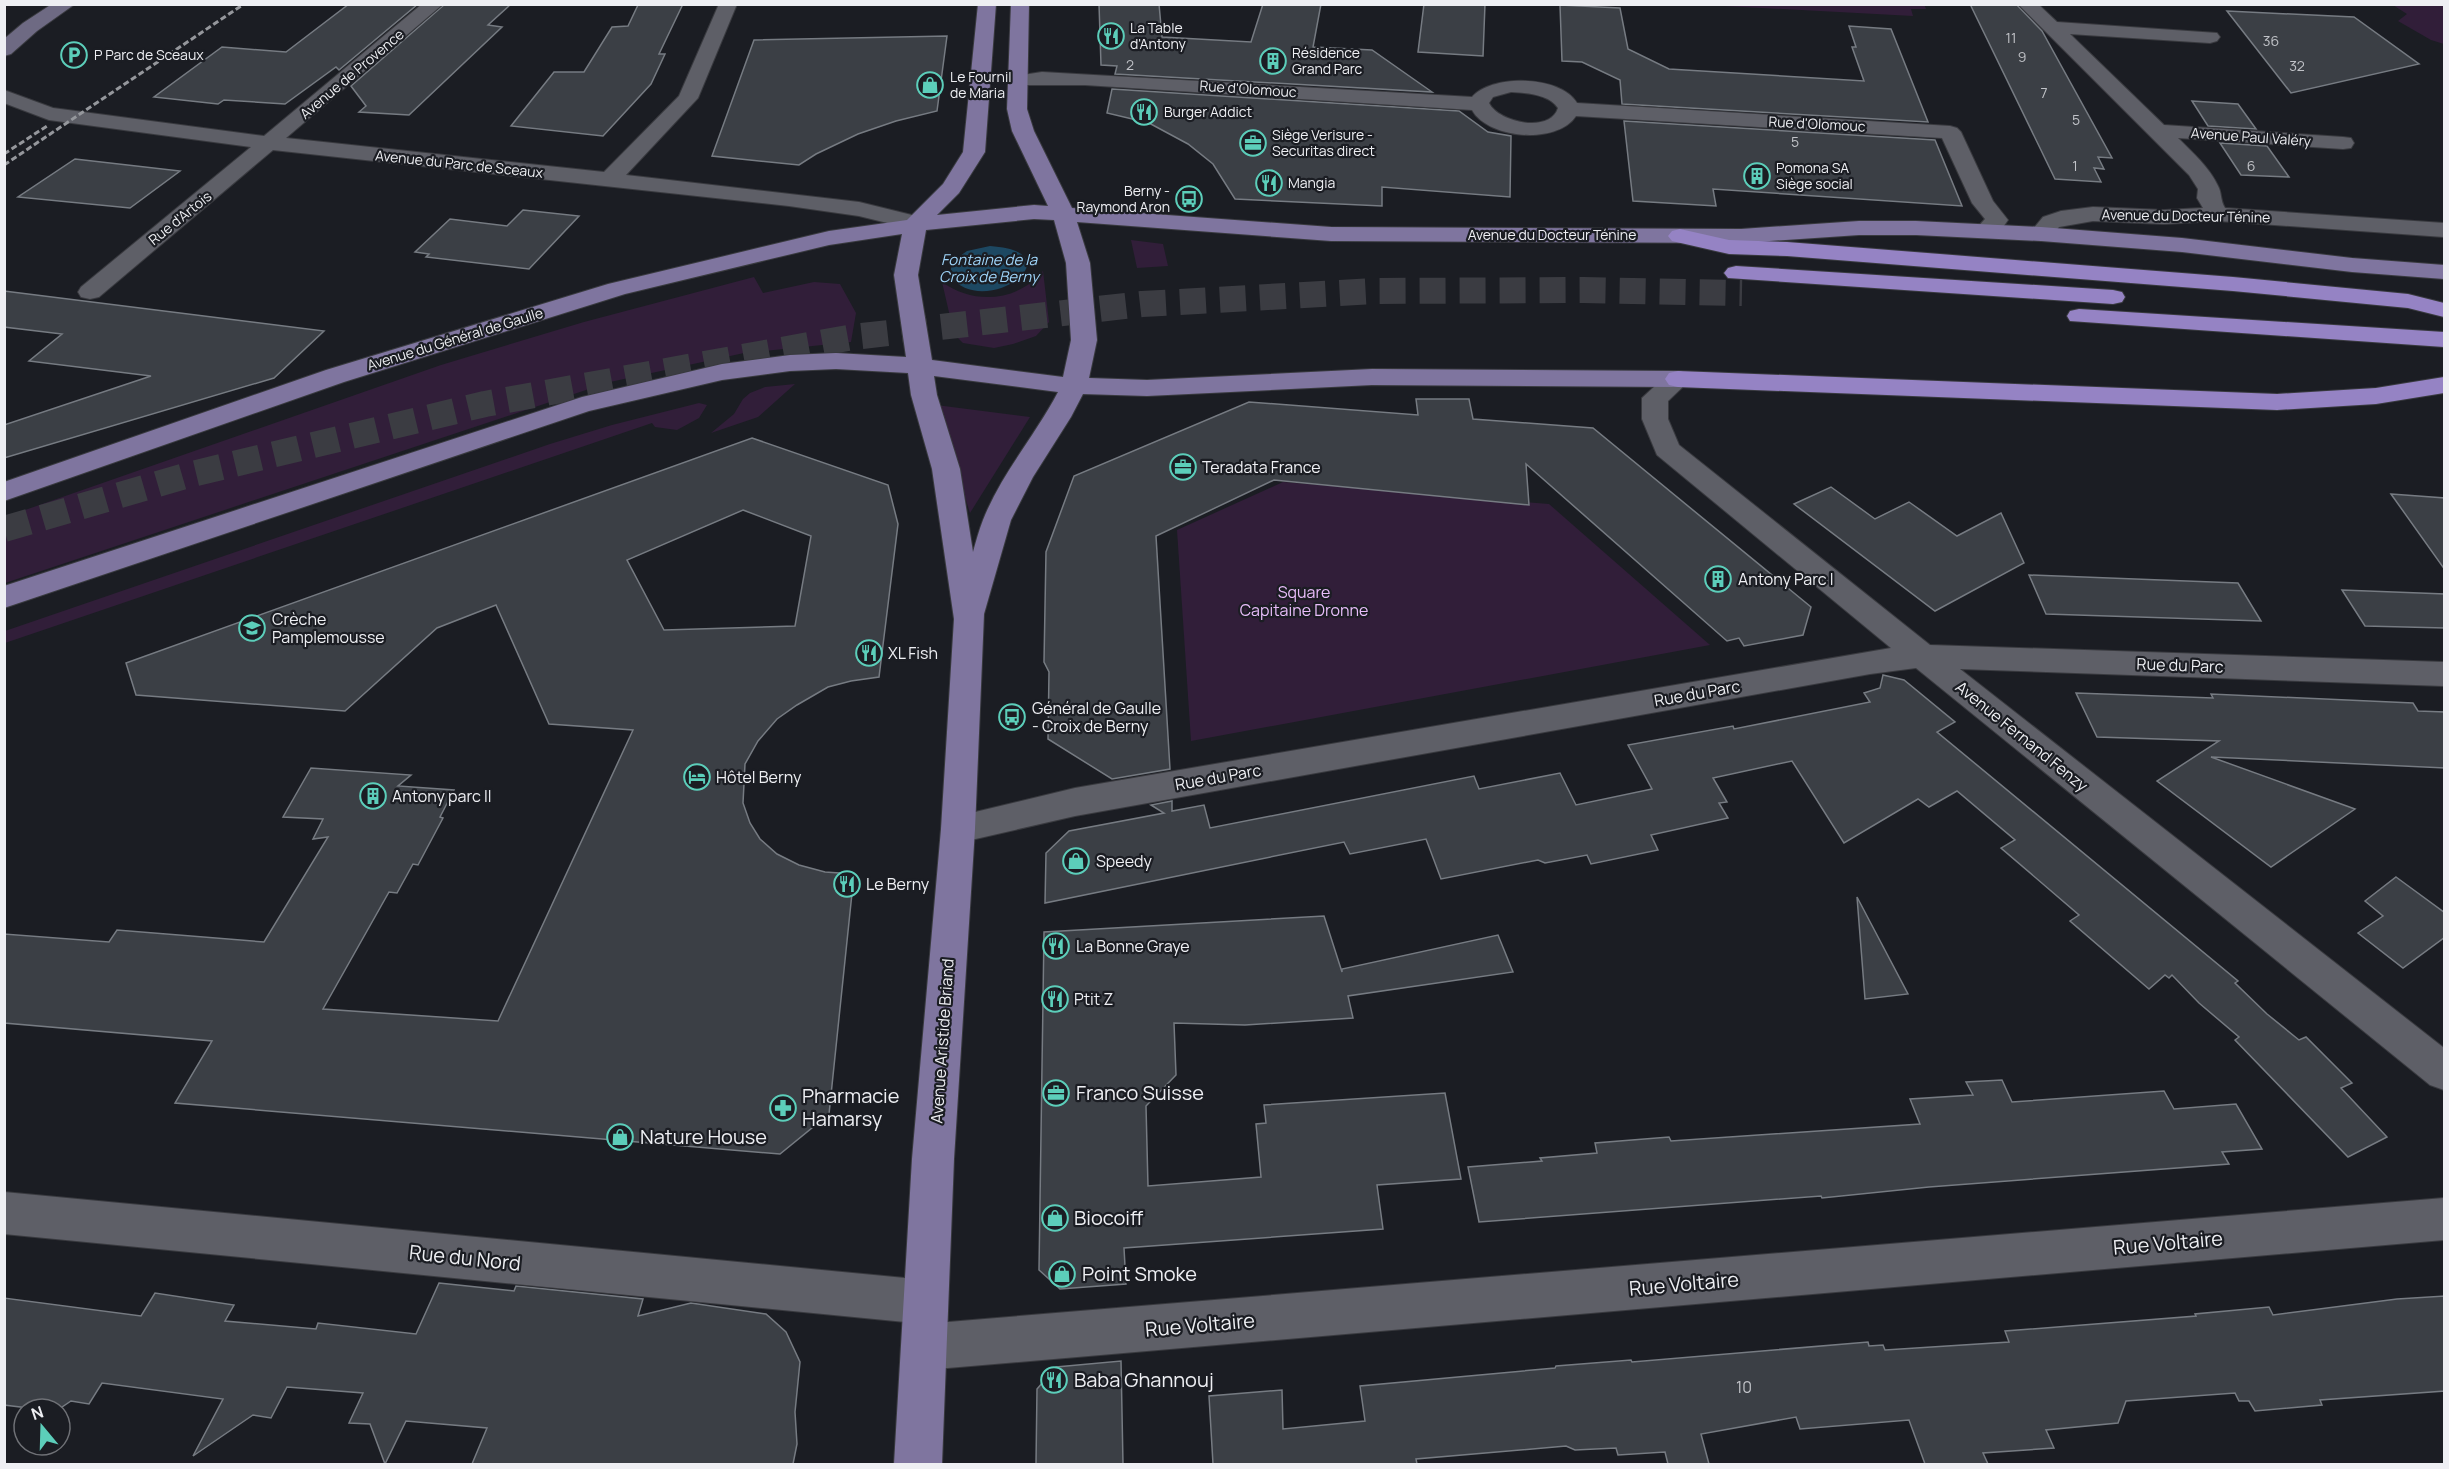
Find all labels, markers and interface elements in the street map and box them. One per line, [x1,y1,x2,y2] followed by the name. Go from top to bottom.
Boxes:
[1130,18,1186,53] place label: La Table d'Antony
[1096,21,1126,51] restaurant icon: La Table d'Antony
[296,25,408,123] street label: Avenue de Provence
[2006,28,2016,47] house number: 11
[2263,31,2279,50] house number: 36
[59,40,89,70] parking icon: P Parc de Sceaux
[1292,43,1363,78] place label: Résidence Grand Parc
[94,45,204,64] place label: P Parc de Sceaux
[1258,46,1288,76] building icon: Résidence Grand Parc
[2018,47,2026,66] house number: 9
[1126,55,1134,74] house number: 2
[2289,56,2305,75] house number: 32
[950,67,1011,102] place label: Le Fournil de Maria
[915,70,945,100] shop icon: Le Fournil de Maria
[1199,76,1297,101] street label: Rue d'Olomouc
[2040,83,2048,102] house number: 7
[1129,97,1159,127] restaurant icon: Burger Addict
[1164,102,1252,121] place label: Burger Addict
[2072,110,2080,129] house number: 5
[1768,111,1866,136] street label: Rue d'Olomouc
[2190,123,2312,150] street label: Avenue Paul Valéry
[1272,125,1375,160] place label: Siège Verisure - Securitas direct
[1238,128,1268,158] office icon: Siège Verisure - Securitas direct
[1791,132,1799,151] house number: 5
[374,145,544,182] street label: Avenue du Parc de Sceaux
[2072,156,2078,175] house number: 1
[2247,156,2255,175] house number: 6
[1776,158,1853,193] place label: Pomona SA Siège social
[1742,161,1772,191] building icon: Pomona SA Siège social
[1254,168,1284,198] restaurant icon: Mangia
[1288,173,1335,192] place label: Mangia
[1077,181,1170,216] place label: Berny - Raymond Aron
[1174,184,1204,214] bus stop icon: Berny - Raymond Aron
[144,186,215,249] street label: Rue d'Artois
[2102,205,2270,226] street label: Avenue du Docteur Ténine
[1468,225,1636,244] street label: Avenue du Docteur Ténine
[939,249,1041,287] water label: Fontaine de la Croix de Berny
[365,303,545,374] street label: Avenue du Général de Gaulle
[1168,452,1198,482] office icon: Teradata France
[1202,456,1321,478] place label: Teradata France
[1703,564,1733,594] building icon: Antony Parc I
[1738,568,1834,590] place label: Antony Parc I
[1240,581,1368,621] park label: Square Capitaine Dronne
[272,608,385,648] place label: Crèche Pamplemousse
[237,613,267,643] school or university icon: Crèche Pamplemousse
[854,638,884,668] restaurant icon: XL Fish
[888,642,938,664] place label: XL Fish
[2136,652,2224,678] street label: Rue du Parc
[1652,675,1742,711] street label: Rue du Parc
[1951,676,2093,797] street label: Avenue Fernand Fenzy
[1032,697,1161,737] place label: Général de Gaulle - Croix de Berny
[997,702,1027,732] bus stop icon: Général de Gaulle - Croix de Berny
[1173,759,1263,795] street label: Rue du Parc
[682,762,712,792] hotel icon: Hôtel Berny
[716,766,802,788] place label: Hôtel Berny
[358,781,388,811] building icon: Antony parc II
[392,785,492,807] place label: Antony parc II
[1061,846,1091,876] shop icon: Speedy
[1096,850,1153,872] place label: Speedy
[832,869,862,899] restaurant icon: Le Berny
[866,873,930,895] place label: Le Berny
[1041,931,1071,961] restaurant icon: La Bonne Graye
[1076,935,1190,957] place label: La Bonne Graye
[925,958,959,1124] street label: Avenue Aristide Briand
[1040,984,1070,1014] restaurant icon: Ptit Z
[1074,988,1113,1010] place label: Ptit Z
[1041,1078,1071,1108] office icon: Franco Suisse
[1076,1079,1204,1106] place label: Franco Suisse
[802,1082,899,1132] place label: Pharmacie Hamarsy
[768,1093,798,1123] pharmacy icon: Pharmacie Hamarsy
[605,1122,635,1152] shop icon: Nature House
[640,1123,767,1150] place label: Nature House
[1040,1203,1070,1233] shop icon: Biocoiff
[1074,1204,1144,1231] place label: Biocoiff
[2112,1224,2224,1261] street label: Rue Voltaire
[408,1238,522,1277] street label: Rue du Nord
[1047,1259,1077,1289] shop icon: Point Smoke
[1082,1260,1197,1287] place label: Point Smoke
[1628,1265,1740,1302] street label: Rue Voltaire
[1144,1306,1256,1343] street label: Rue Voltaire
[1039,1365,1069,1395] restaurant icon: Baba Ghannouj
[1074,1366,1214,1393] place label: Baba Ghannouj
[1736,1376,1752,1398] house number: 10
[12,1397,72,1457] north arrow
[28,1401,46,1425] text: N

